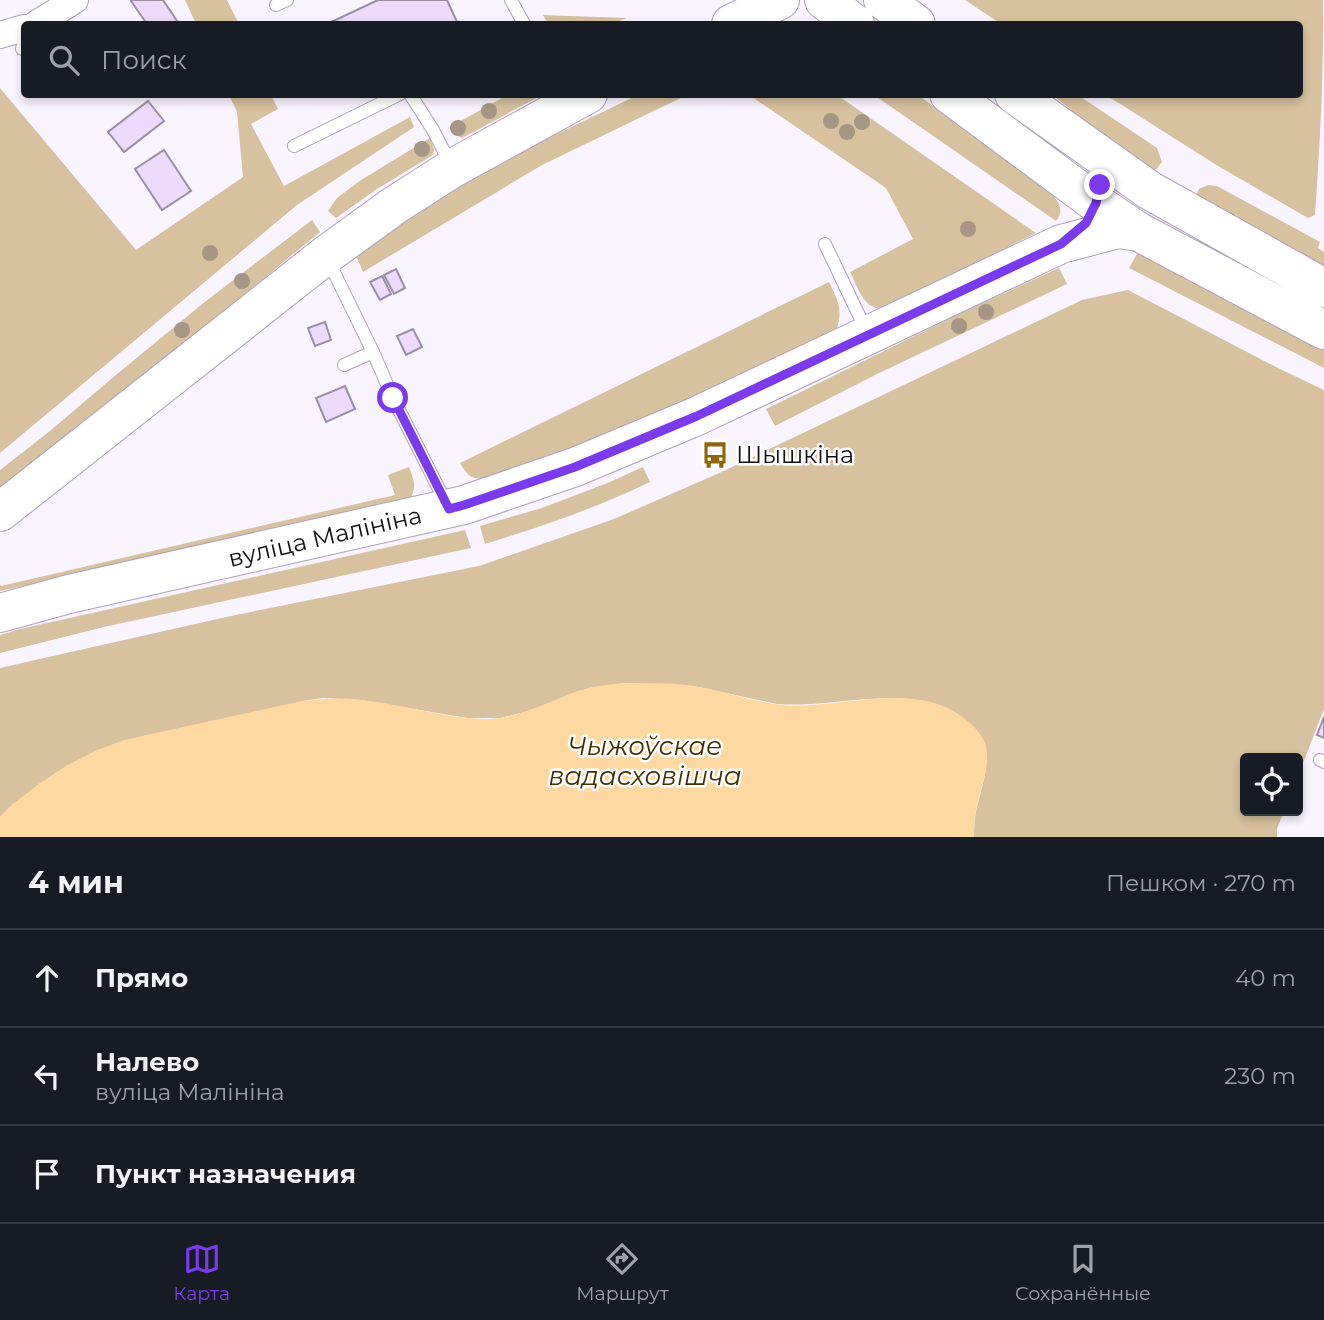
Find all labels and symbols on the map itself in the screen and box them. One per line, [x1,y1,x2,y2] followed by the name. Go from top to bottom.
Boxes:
[1084,169,1115,200] route end
[377,382,408,413] route start
[700,440,730,470] bus stop icon: Шышкіна
[736,440,854,469] place label: Шышкіна
[225,500,424,573] street label: вуліца Малініна
[548,730,742,792] water label: Чыжоўскае вадасховішча

